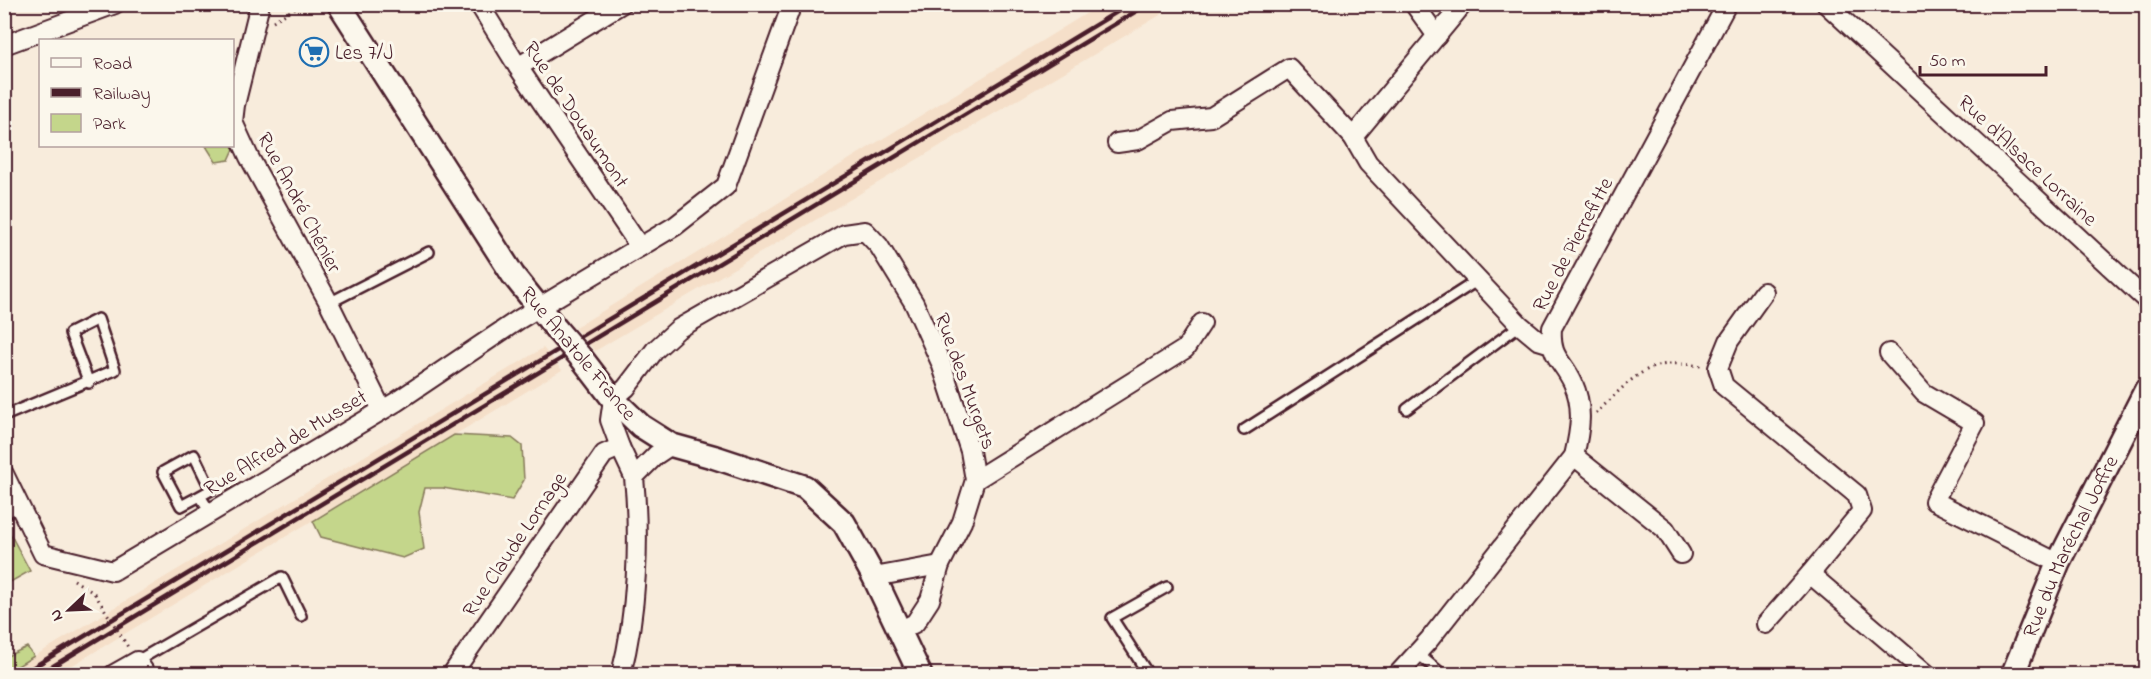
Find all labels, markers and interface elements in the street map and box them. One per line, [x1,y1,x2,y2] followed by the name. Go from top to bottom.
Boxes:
[298,36,330,68] supermarket icon: Les 7/J
[515,36,636,194] street label: Rue de Douaumont
[39,39,234,147] legend
[335,39,394,69] place label: Les 7/J
[1920,39,2046,77] scale bar
[1929,49,1966,75] text: 50 m
[93,52,132,78] text: Road
[93,82,150,108] text: Railway
[1950,89,2104,235] street label: Rue d'Alsace Lorraine
[93,112,126,138] text: Park
[248,127,348,279] street label: Rue André Chénier
[1526,172,1622,317] street label: Rue de Pierrefitte
[512,281,643,428] street label: Rue Anatole France
[924,309,1003,455] street label: Rue des Murgets
[199,383,373,504] street label: Rue Alfred de Musset
[2016,450,2128,643] street label: Rue du Maréchal Joffre
[456,466,577,625] street label: Rue Claude Lornage
[39,580,99,640] north arrow
[44,605,70,625] text: N

